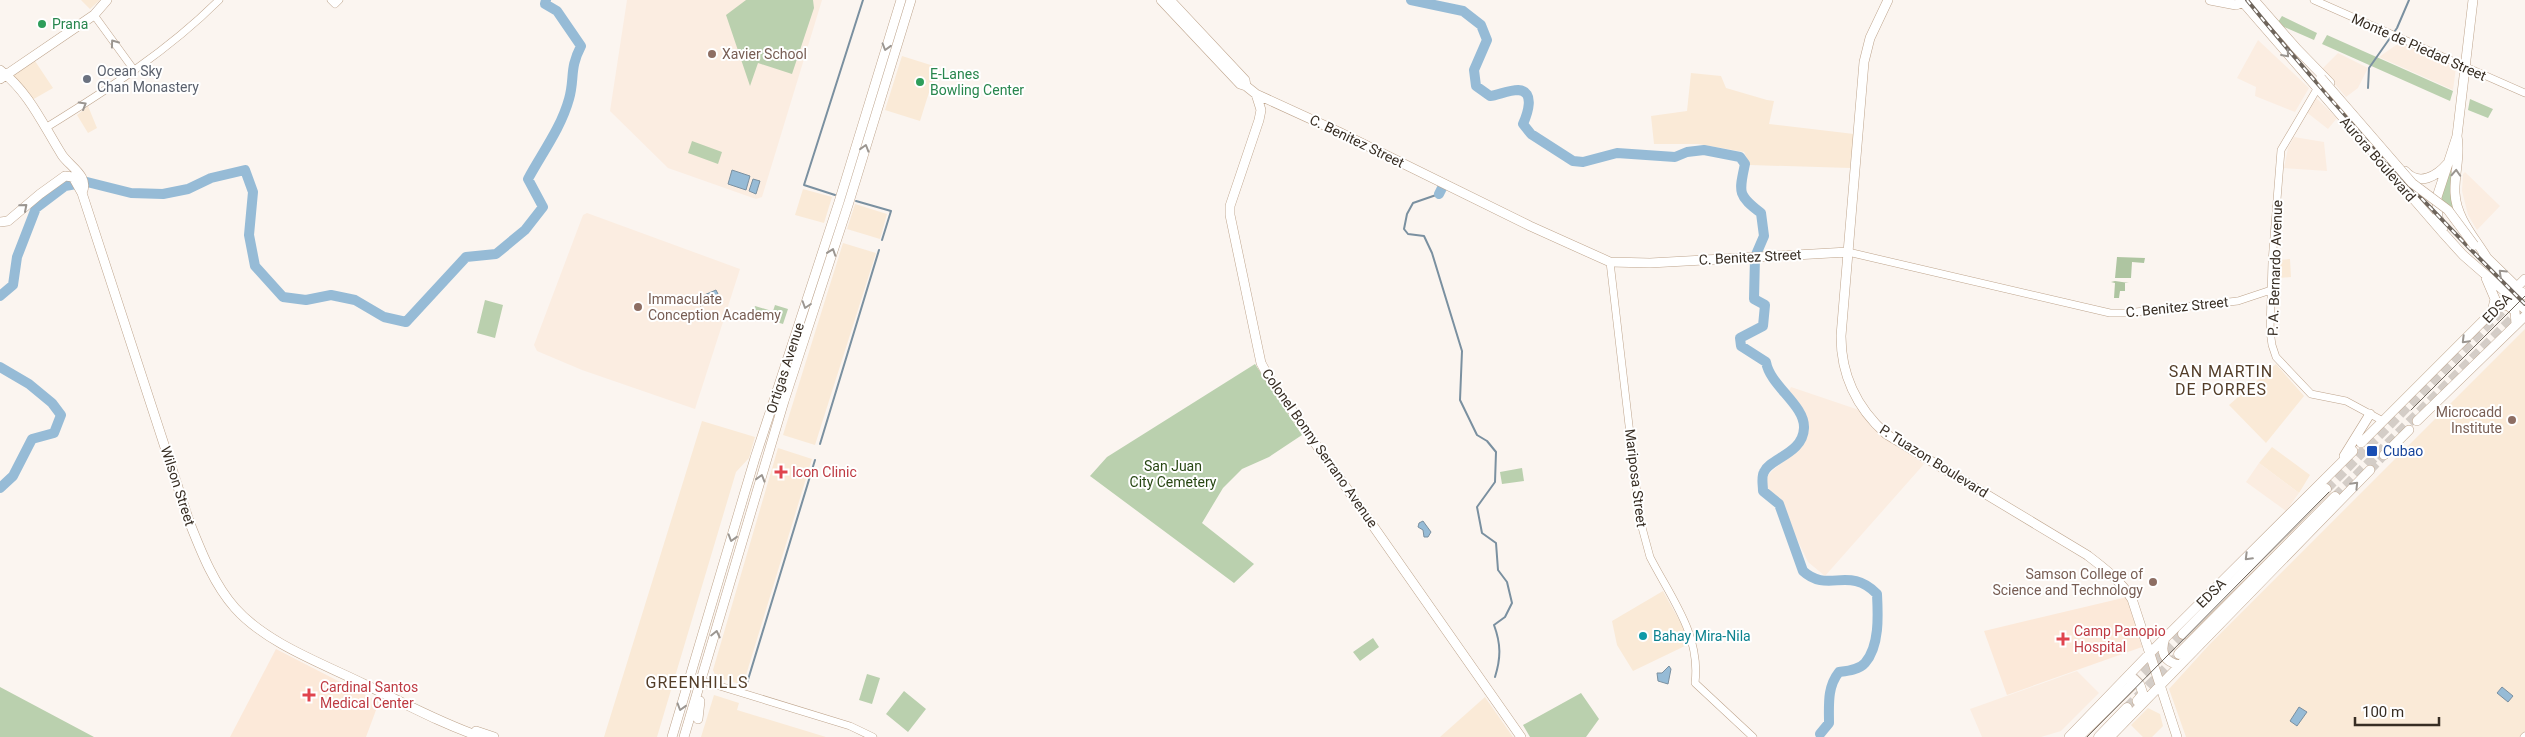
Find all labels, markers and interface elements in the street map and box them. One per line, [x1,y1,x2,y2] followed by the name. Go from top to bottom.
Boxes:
[2349,10,2489,84] street label: Monte de Piedad Street
[52,16,88,32] place label: Prana
[36,18,48,30] marker: Prana
[111,39,120,49] one-way arrow
[882,42,892,50] one-way arrow
[722,46,807,62] place label: Xavier School
[706,48,718,60] marker: Xavier School
[2280,48,2289,57] one-way arrow
[97,63,199,95] place label: Ocean Sky Chan Monastery
[930,66,1024,98] place label: E-Lanes Bowling Center
[81,73,93,85] marker: Ocean Sky Chan Monastery
[914,76,926,88] marker: E-Lanes Bowling Center
[78,101,87,111] one-way arrow
[1307,111,1407,171] street label: C. Benitez Street
[2337,113,2419,205] street label: Aurora Boulevard
[860,144,870,153] one-way arrow
[2451,169,2462,177] one-way arrow
[2265,200,2285,336] street label: P. A. Bernardo Avenue
[18,205,27,213] one-way arrow
[1698,246,1802,268] street label: C. Benitez Street
[826,248,836,257] one-way arrow
[2499,270,2508,279] one-way arrow
[2479,290,2515,326] street label: EDSA
[648,291,781,323] place label: Immaculate Conception Academy
[2125,294,2229,320] street label: C. Benitez Street
[632,301,644,313] marker: Immaculate Conception Academy
[801,301,811,309] one-way arrow
[763,321,807,415] street label: Ortigas Avenue
[2462,334,2471,343] one-way arrow
[2169,362,2273,399] district label: SAN MARTIN DE PORRES
[1259,365,1381,531] street label: Colonel Bonny Serrano Avenue
[2436,404,2502,436] place label: Microcadd Institute
[2506,414,2518,426] marker: Microcadd Institute
[1877,421,1991,501] street label: P. Tuazon Boulevard
[1622,428,1650,529] street label: Mariposa Street
[2383,443,2423,459] place label: Cubao
[158,444,198,528] street label: Wilson Street
[2365,444,2379,458] marker: Cubao
[1130,458,1217,490] park label: San Juan City Cemetery
[792,464,857,480] place label: Icon Clinic
[774,465,788,479] marker: Icon Clinic
[755,474,765,483] one-way arrow
[2349,482,2358,491] one-way arrow
[727,533,737,542] one-way arrow
[2245,551,2254,560] one-way arrow
[1992,566,2143,598] place label: Samson College of Science and Technology
[2193,575,2229,611] street label: EDSA
[2147,576,2159,588] marker: Samson College of Science and Technology
[2074,623,2166,655] place label: Camp Panopio Hospital
[1653,628,1751,644] place label: Bahay Mira-Nila
[710,630,721,638] one-way arrow
[1637,630,1649,642] marker: Bahay Mira-Nila
[2056,632,2070,646] marker: Camp Panopio Hospital
[646,673,748,692] district label: GREENHILLS
[320,679,418,711] place label: Cardinal Santos Medical Center
[302,688,316,702] marker: Cardinal Santos Medical Center
[2355,694,2439,726] scale bar
[677,702,687,711] one-way arrow
[2362,703,2404,721] text: 100 m

